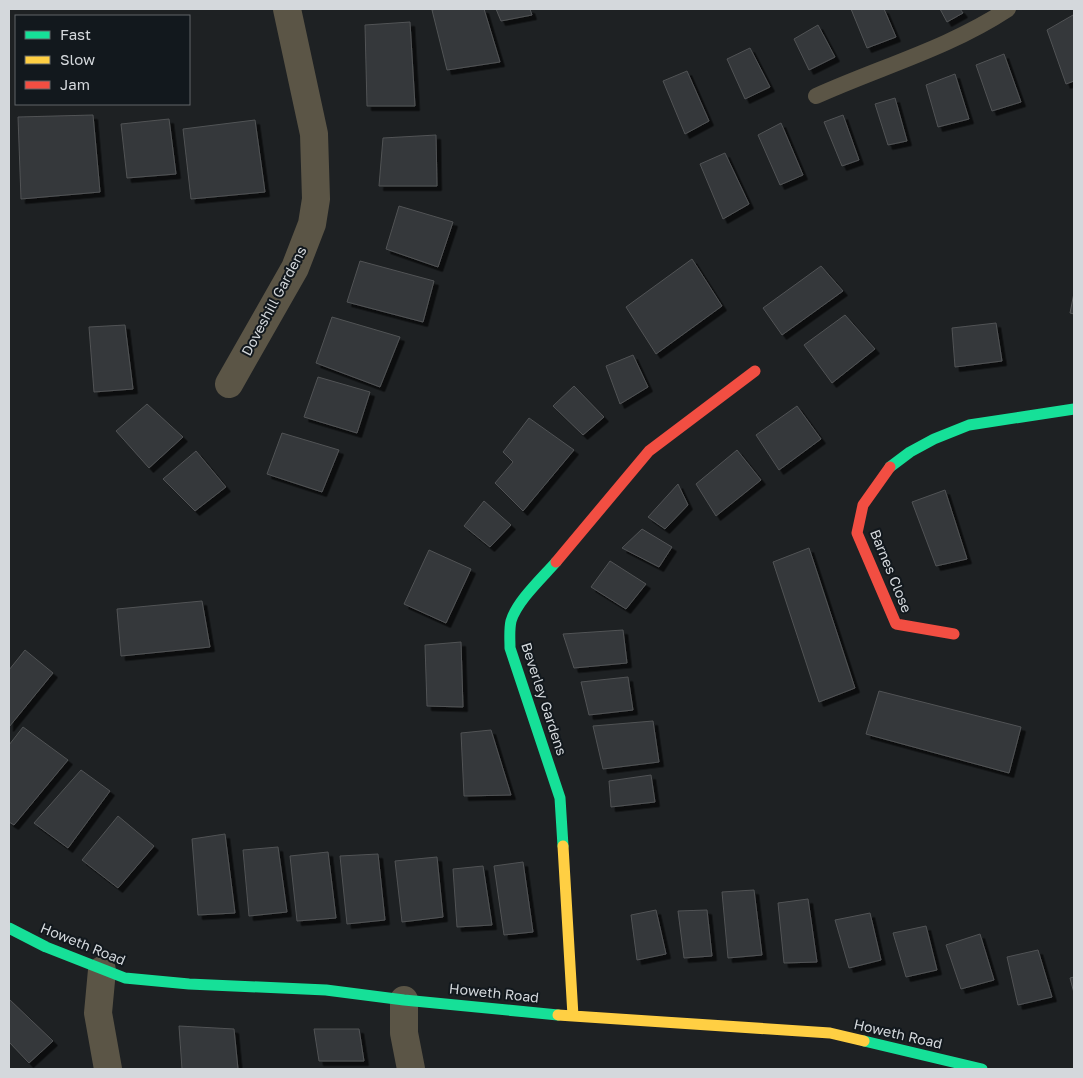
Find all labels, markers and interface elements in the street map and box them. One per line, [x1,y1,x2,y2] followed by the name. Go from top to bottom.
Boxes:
[15,15,190,105] legend
[60,25,91,43] text: Fast
[60,50,95,68] text: Slow
[60,75,90,93] text: Jam
[237,243,310,358] street label: Doveshill Gardens
[867,527,916,615] street label: Barnes Close
[518,640,571,757] street label: Beverley Gardens
[38,919,128,968] street label: Howeth Road
[448,979,540,1006] street label: Howeth Road
[852,1015,944,1052] street label: Howeth Road

